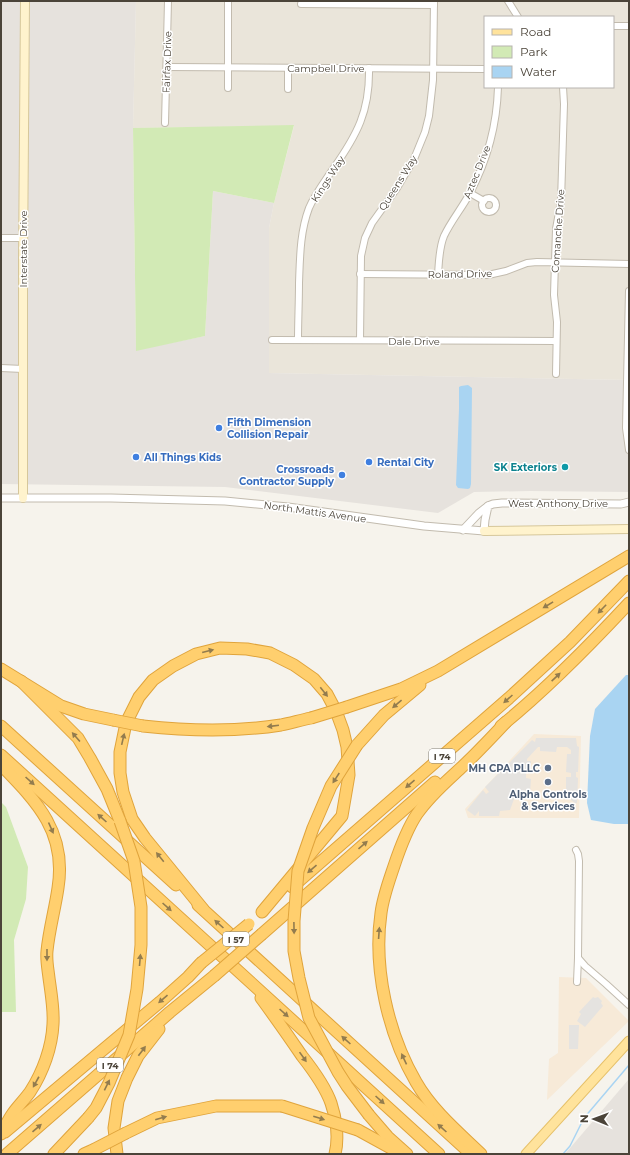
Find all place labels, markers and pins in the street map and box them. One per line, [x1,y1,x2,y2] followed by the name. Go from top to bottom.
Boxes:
[227,416,311,441] place label: Fifth Dimension Collision Repair
[214,423,224,433] marker: Fifth Dimension Collision Repair
[143,451,222,464] place label: All Things Kids
[131,452,141,462] marker: All Things Kids
[377,456,435,469] place label: Rental City
[364,457,374,467] marker: Rental City
[494,461,558,474] place label: SK Exteriors
[560,462,570,472] marker: SK Exteriors
[239,463,335,488] place label: Crossroads Contractor Supply
[337,470,347,480] marker: Crossroads Contractor Supply
[469,762,541,775] place label: MH CPA PLLC
[543,763,553,773] marker: MH CPA PLLC
[543,777,553,787] marker: Alpha Controls & Services
[508,788,587,813] place label: Alpha Controls & Services

